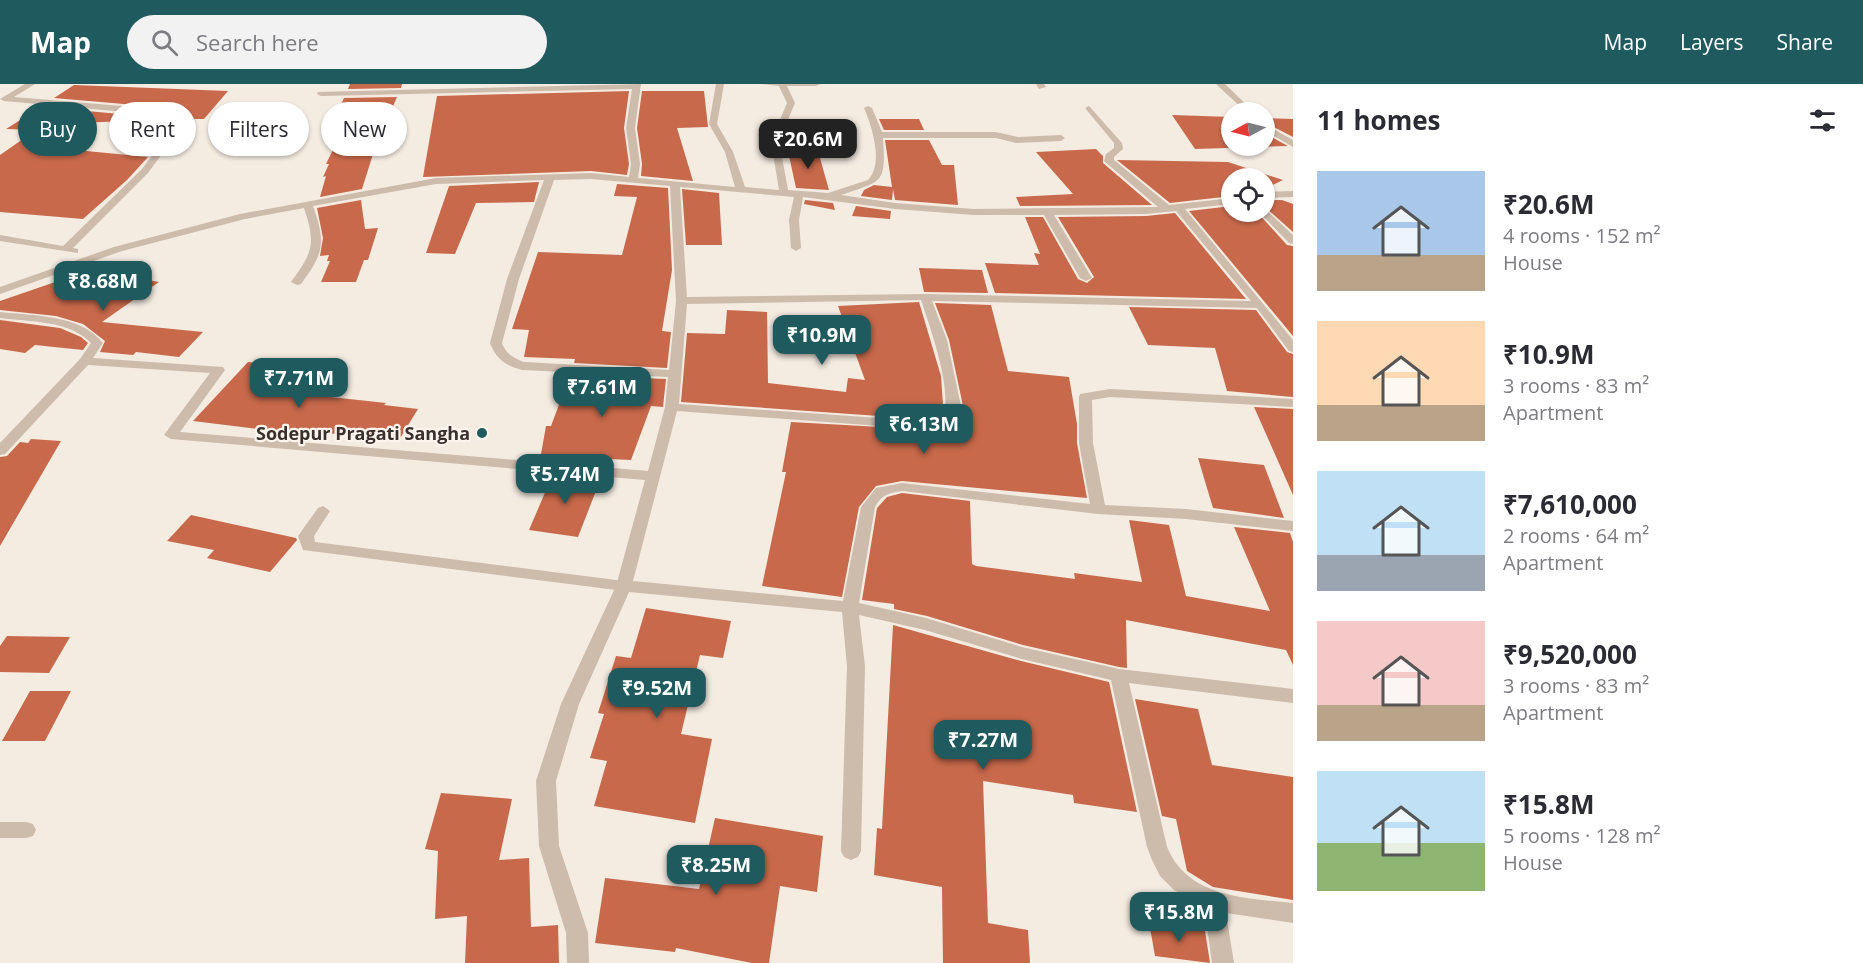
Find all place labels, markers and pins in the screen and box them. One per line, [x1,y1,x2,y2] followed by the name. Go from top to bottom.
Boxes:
[759,119,857,170] pin: ₹20.6M
[54,261,152,312] pin: ₹8.68M
[773,315,871,366] pin: ₹10.9M
[250,358,348,409] pin: ₹7.71M
[553,367,651,418] pin: ₹7.61M
[875,404,973,455] pin: ₹6.13M
[256,421,470,445] place label: Sodepur Pragati Sangha
[475,426,489,440] marker: Sodepur Pragati Sangha
[516,454,614,505] pin: ₹5.74M
[608,668,706,719] pin: ₹9.52M
[934,720,1032,771] pin: ₹7.27M
[667,845,765,896] pin: ₹8.25M
[1130,892,1228,943] pin: ₹15.8M

